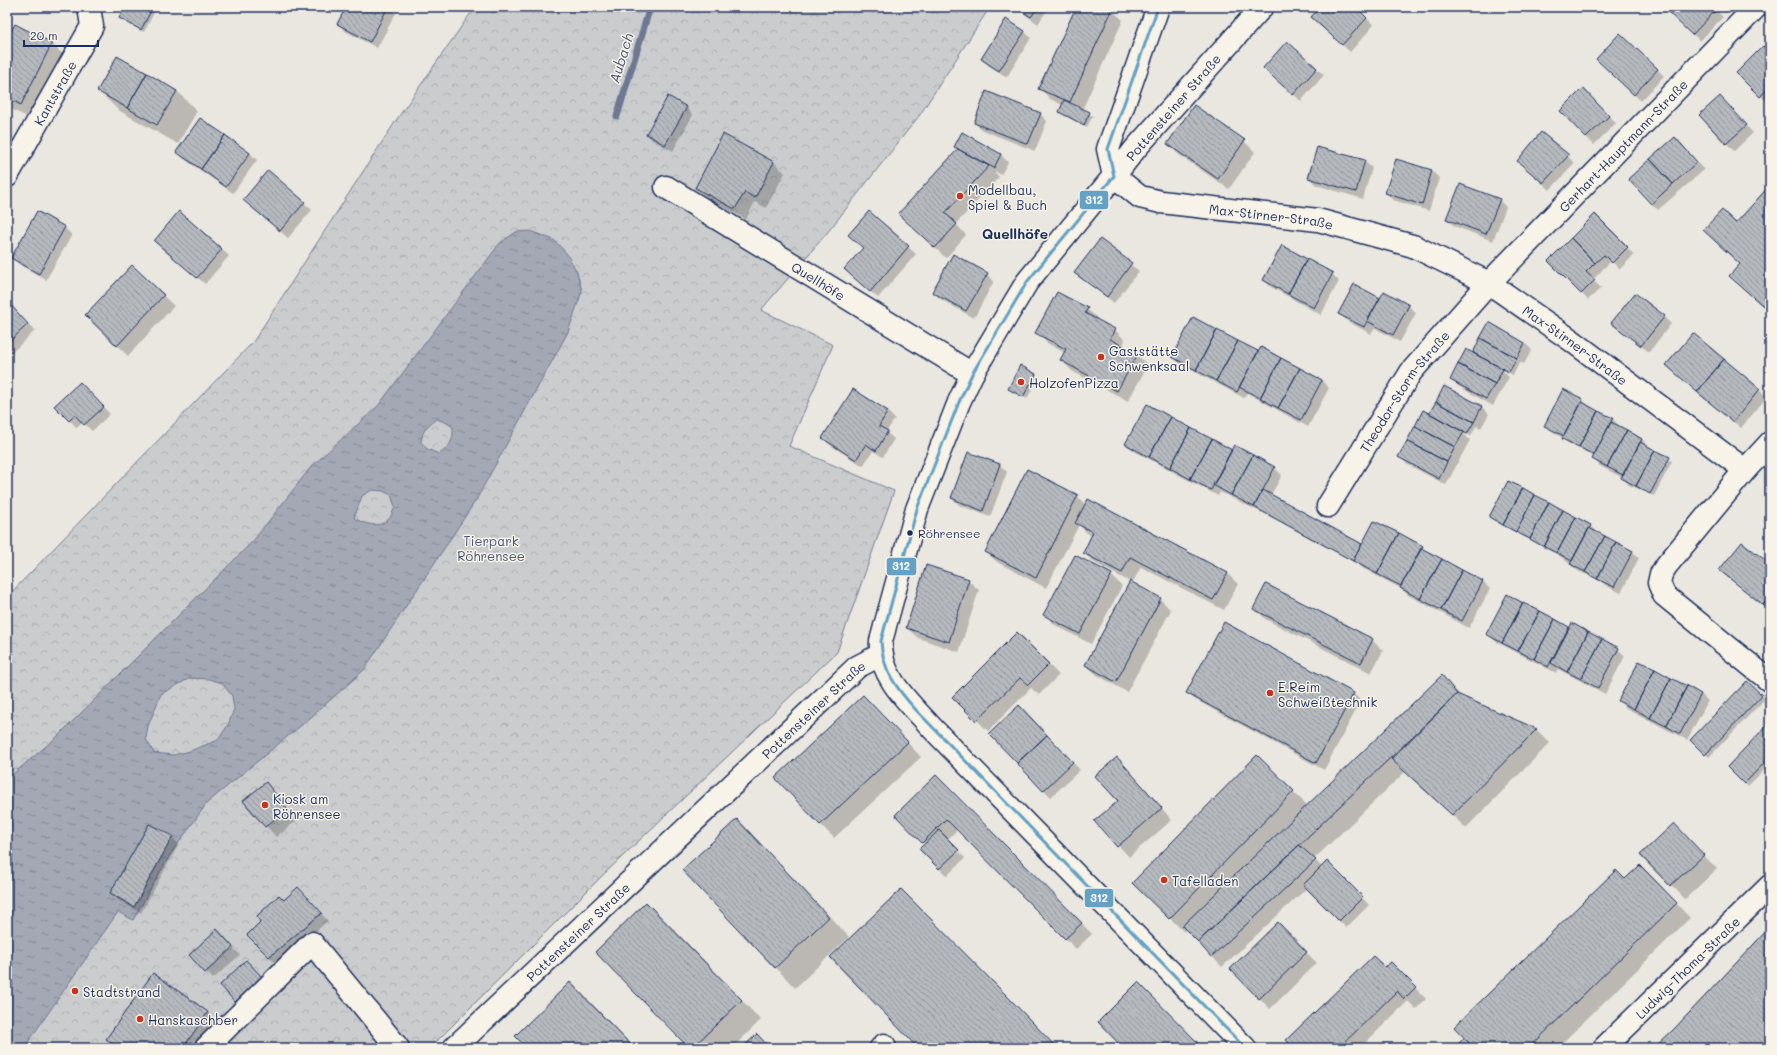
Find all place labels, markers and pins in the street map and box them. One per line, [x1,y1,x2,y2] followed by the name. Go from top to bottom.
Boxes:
[968,181,1047,213] place label: Modellbau, Spiel & Buch
[955,191,965,201] marker: Modellbau, Spiel & Buch
[1109,342,1189,374] place label: Gaststätte Schwenksaal
[1096,352,1106,362] marker: Gaststätte Schwenksaal
[1029,374,1119,391] place label: HolzofenPizza
[1016,377,1026,387] marker: HolzofenPizza
[918,525,980,541] place label: Röhrensee
[905,528,915,538] marker: Röhrensee
[1278,678,1378,710] place label: E.Reim Schweißtechnik
[1265,688,1275,698] marker: E.Reim Schweißtechnik
[273,790,341,822] place label: Kiosk am Röhrensee
[260,800,270,810] marker: Kiosk am Röhrensee
[1172,872,1239,889] place label: Tafelladen
[1159,875,1169,885] marker: Tafelladen
[83,983,160,1000] place label: Stadtstrand
[70,986,80,996] marker: Stadtstrand
[148,1011,238,1028] place label: Hanskaschber
[135,1014,145,1024] marker: Hanskaschber

